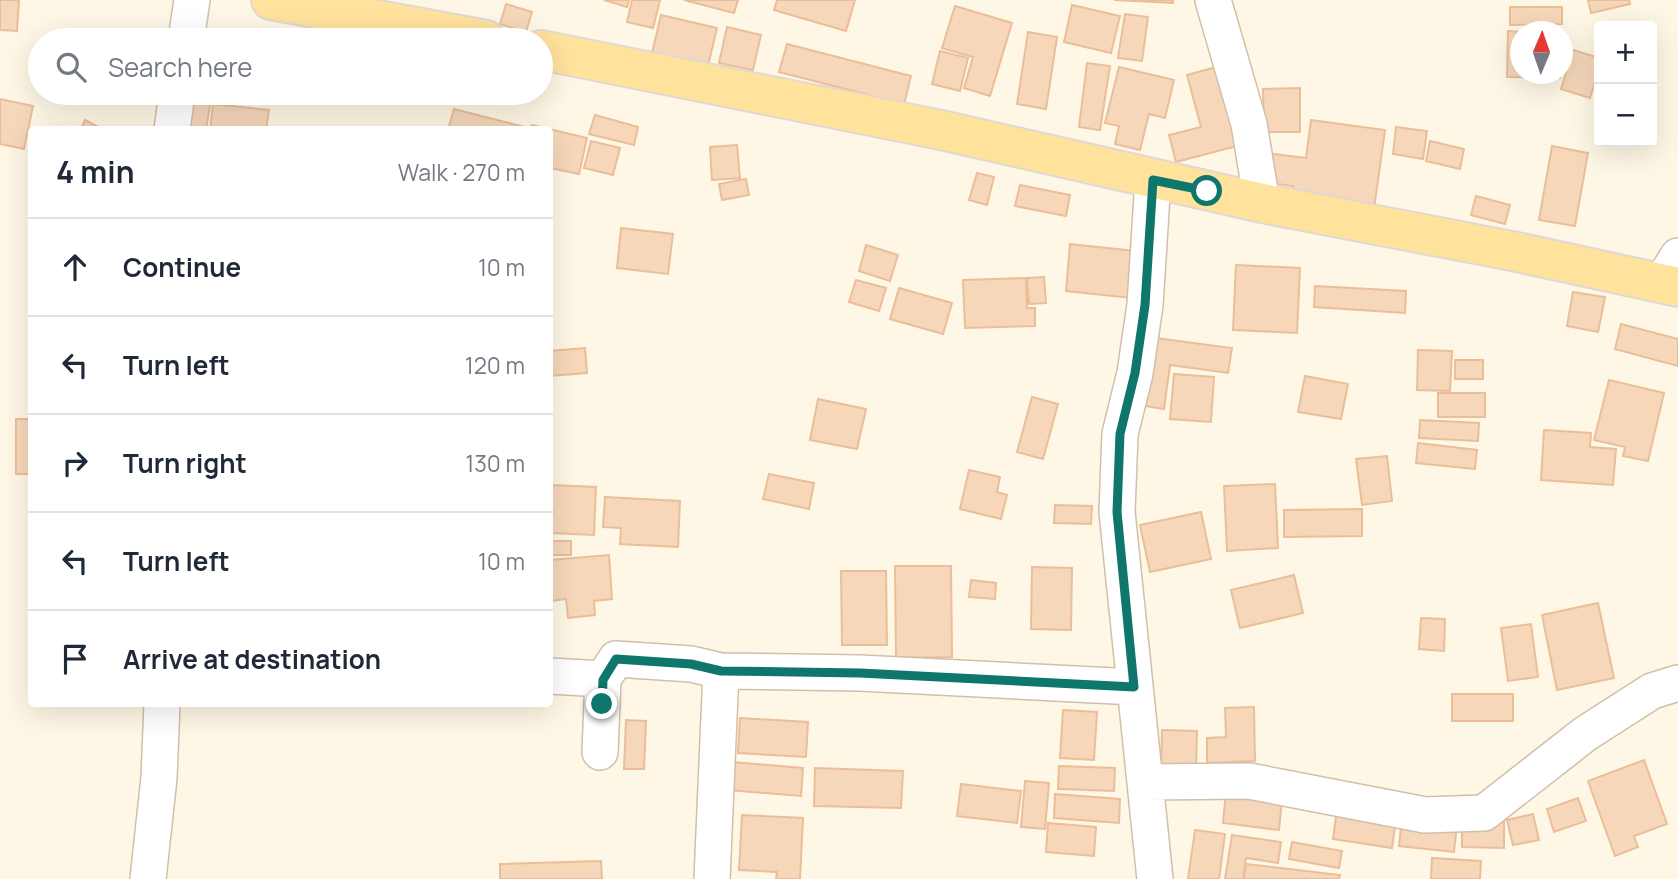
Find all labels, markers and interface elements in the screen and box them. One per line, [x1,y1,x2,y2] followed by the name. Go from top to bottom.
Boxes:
[1510,21,1573,84] north arrow
[1594,21,1657,147] map controls
[1594,21,1657,84] button: +
[28,28,553,105] search box
[52,48,90,86] icon: search
[108,49,253,85] text: Search here
[1594,84,1657,147] button: −
[56,151,134,192] text: 4 min
[398,156,525,188] text: Walk · 270 m
[1191,175,1222,206] route start
[56,248,94,286] icon: ahead
[123,249,241,285] text: Continue
[478,251,525,283] text: 10 m
[56,346,94,384] icon: left
[123,347,230,383] text: Turn left
[465,349,525,381] text: 120 m
[56,444,94,482] icon: right
[123,445,247,481] text: Turn right
[465,447,525,479] text: 130 m
[56,542,94,580] icon: left
[123,543,230,579] text: Turn left
[478,545,525,577] text: 10 m
[56,640,94,678] icon: arrive
[123,641,381,677] text: Arrive at destination
[586,688,617,719] route end

